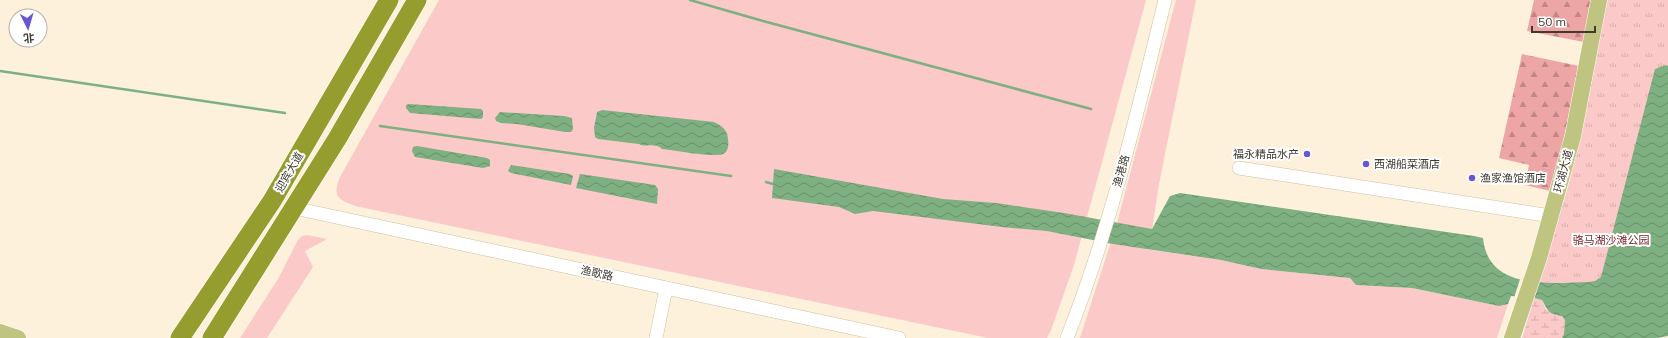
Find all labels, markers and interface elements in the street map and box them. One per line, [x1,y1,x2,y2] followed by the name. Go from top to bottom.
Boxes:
[8,8,48,48] north arrow
[1532,8,1595,34] scale bar
[1538,14,1566,29] text: 50 m
[23,31,35,45] text: 北
[1233,147,1299,161] place label: 福永精品水产
[1551,148,1575,194] street label: 环湖大道
[272,149,306,195] street label: 迎宾大道
[1302,149,1312,159] marker: 福永精品水产
[1110,153,1132,189] street label: 渔港路
[1374,157,1440,171] place label: 西湖船菜酒店
[1361,159,1371,169] marker: 西湖船菜酒店
[1480,171,1546,185] place label: 渔家渔馆酒店
[1467,173,1477,183] marker: 渔家渔馆酒店
[1573,233,1650,247] park label: 骆马湖沙滩公园
[579,263,615,283] street label: 渔歌路

